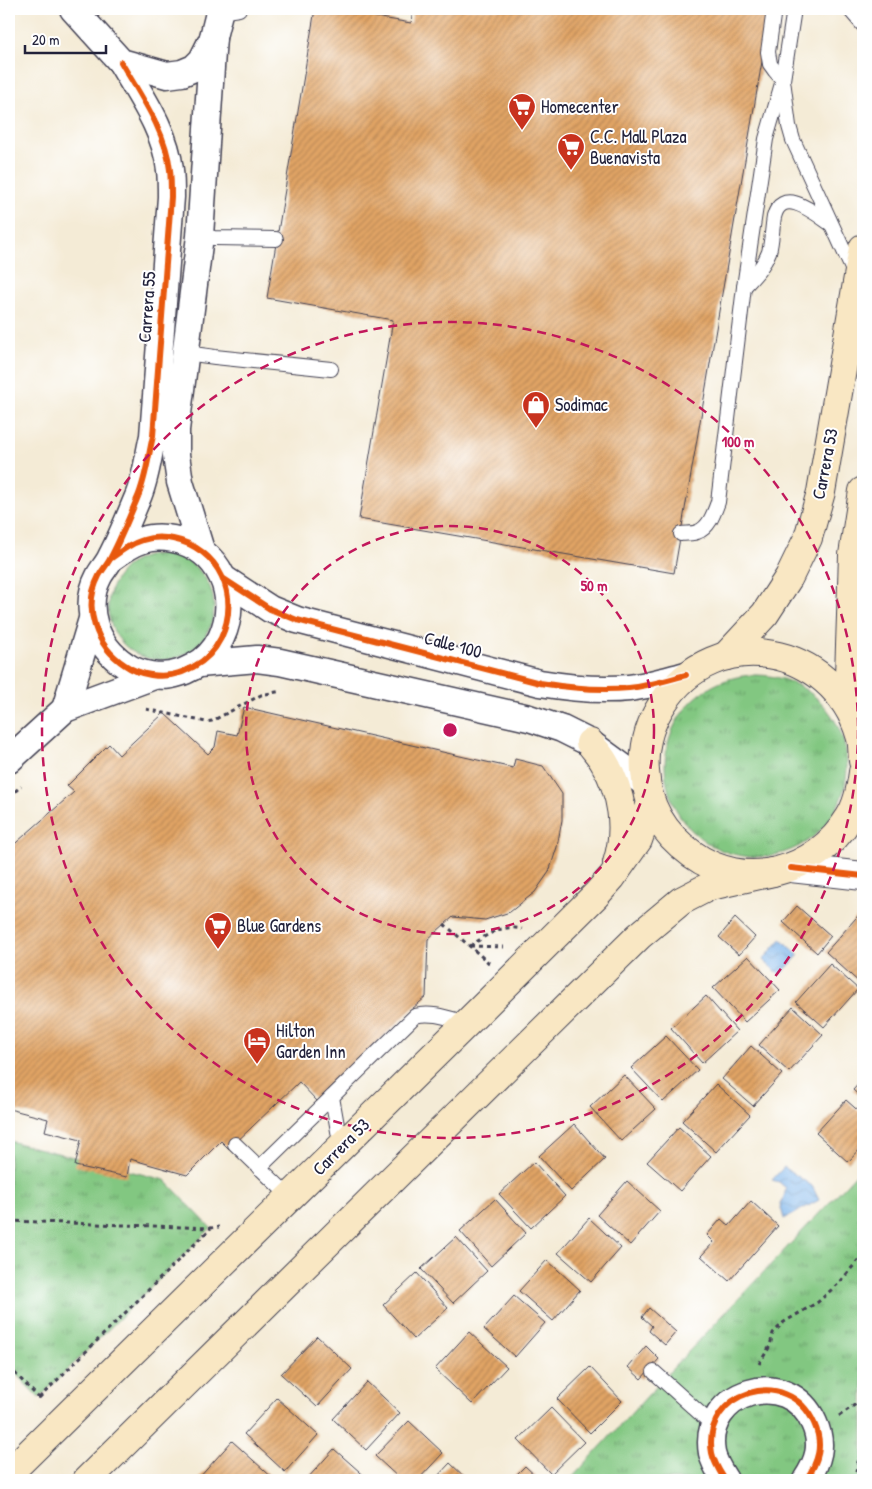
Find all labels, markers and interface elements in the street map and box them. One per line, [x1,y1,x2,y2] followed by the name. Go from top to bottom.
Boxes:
[25,22,106,54] scale bar
[32,29,59,50] text: 20 m
[507,92,537,131] supermarket icon: Homecenter
[541,94,619,119] place label: Homecenter
[590,124,687,170] place label: C.C. Mall Plaza Buenavista
[556,132,586,171] supermarket icon: C.C. Mall Plaza Buenavista
[132,270,161,343] street label: Carrera 55
[521,390,551,429] shop icon: Sodimac
[555,392,608,417] place label: Sodimac
[805,426,844,502] street label: Carrera 53
[722,431,754,452] text: 100 m
[581,575,607,596] text: 50 m
[422,625,485,664] street label: Calle 100
[441,721,459,739] centre of rings
[203,911,233,950] supermarket icon: Blue Gardens
[237,913,321,938] place label: Blue Gardens
[276,1018,346,1064] place label: Hilton Garden Inn
[242,1026,272,1065] hotel icon: Hilton Garden Inn
[306,1112,375,1181] street label: Carrera 53

